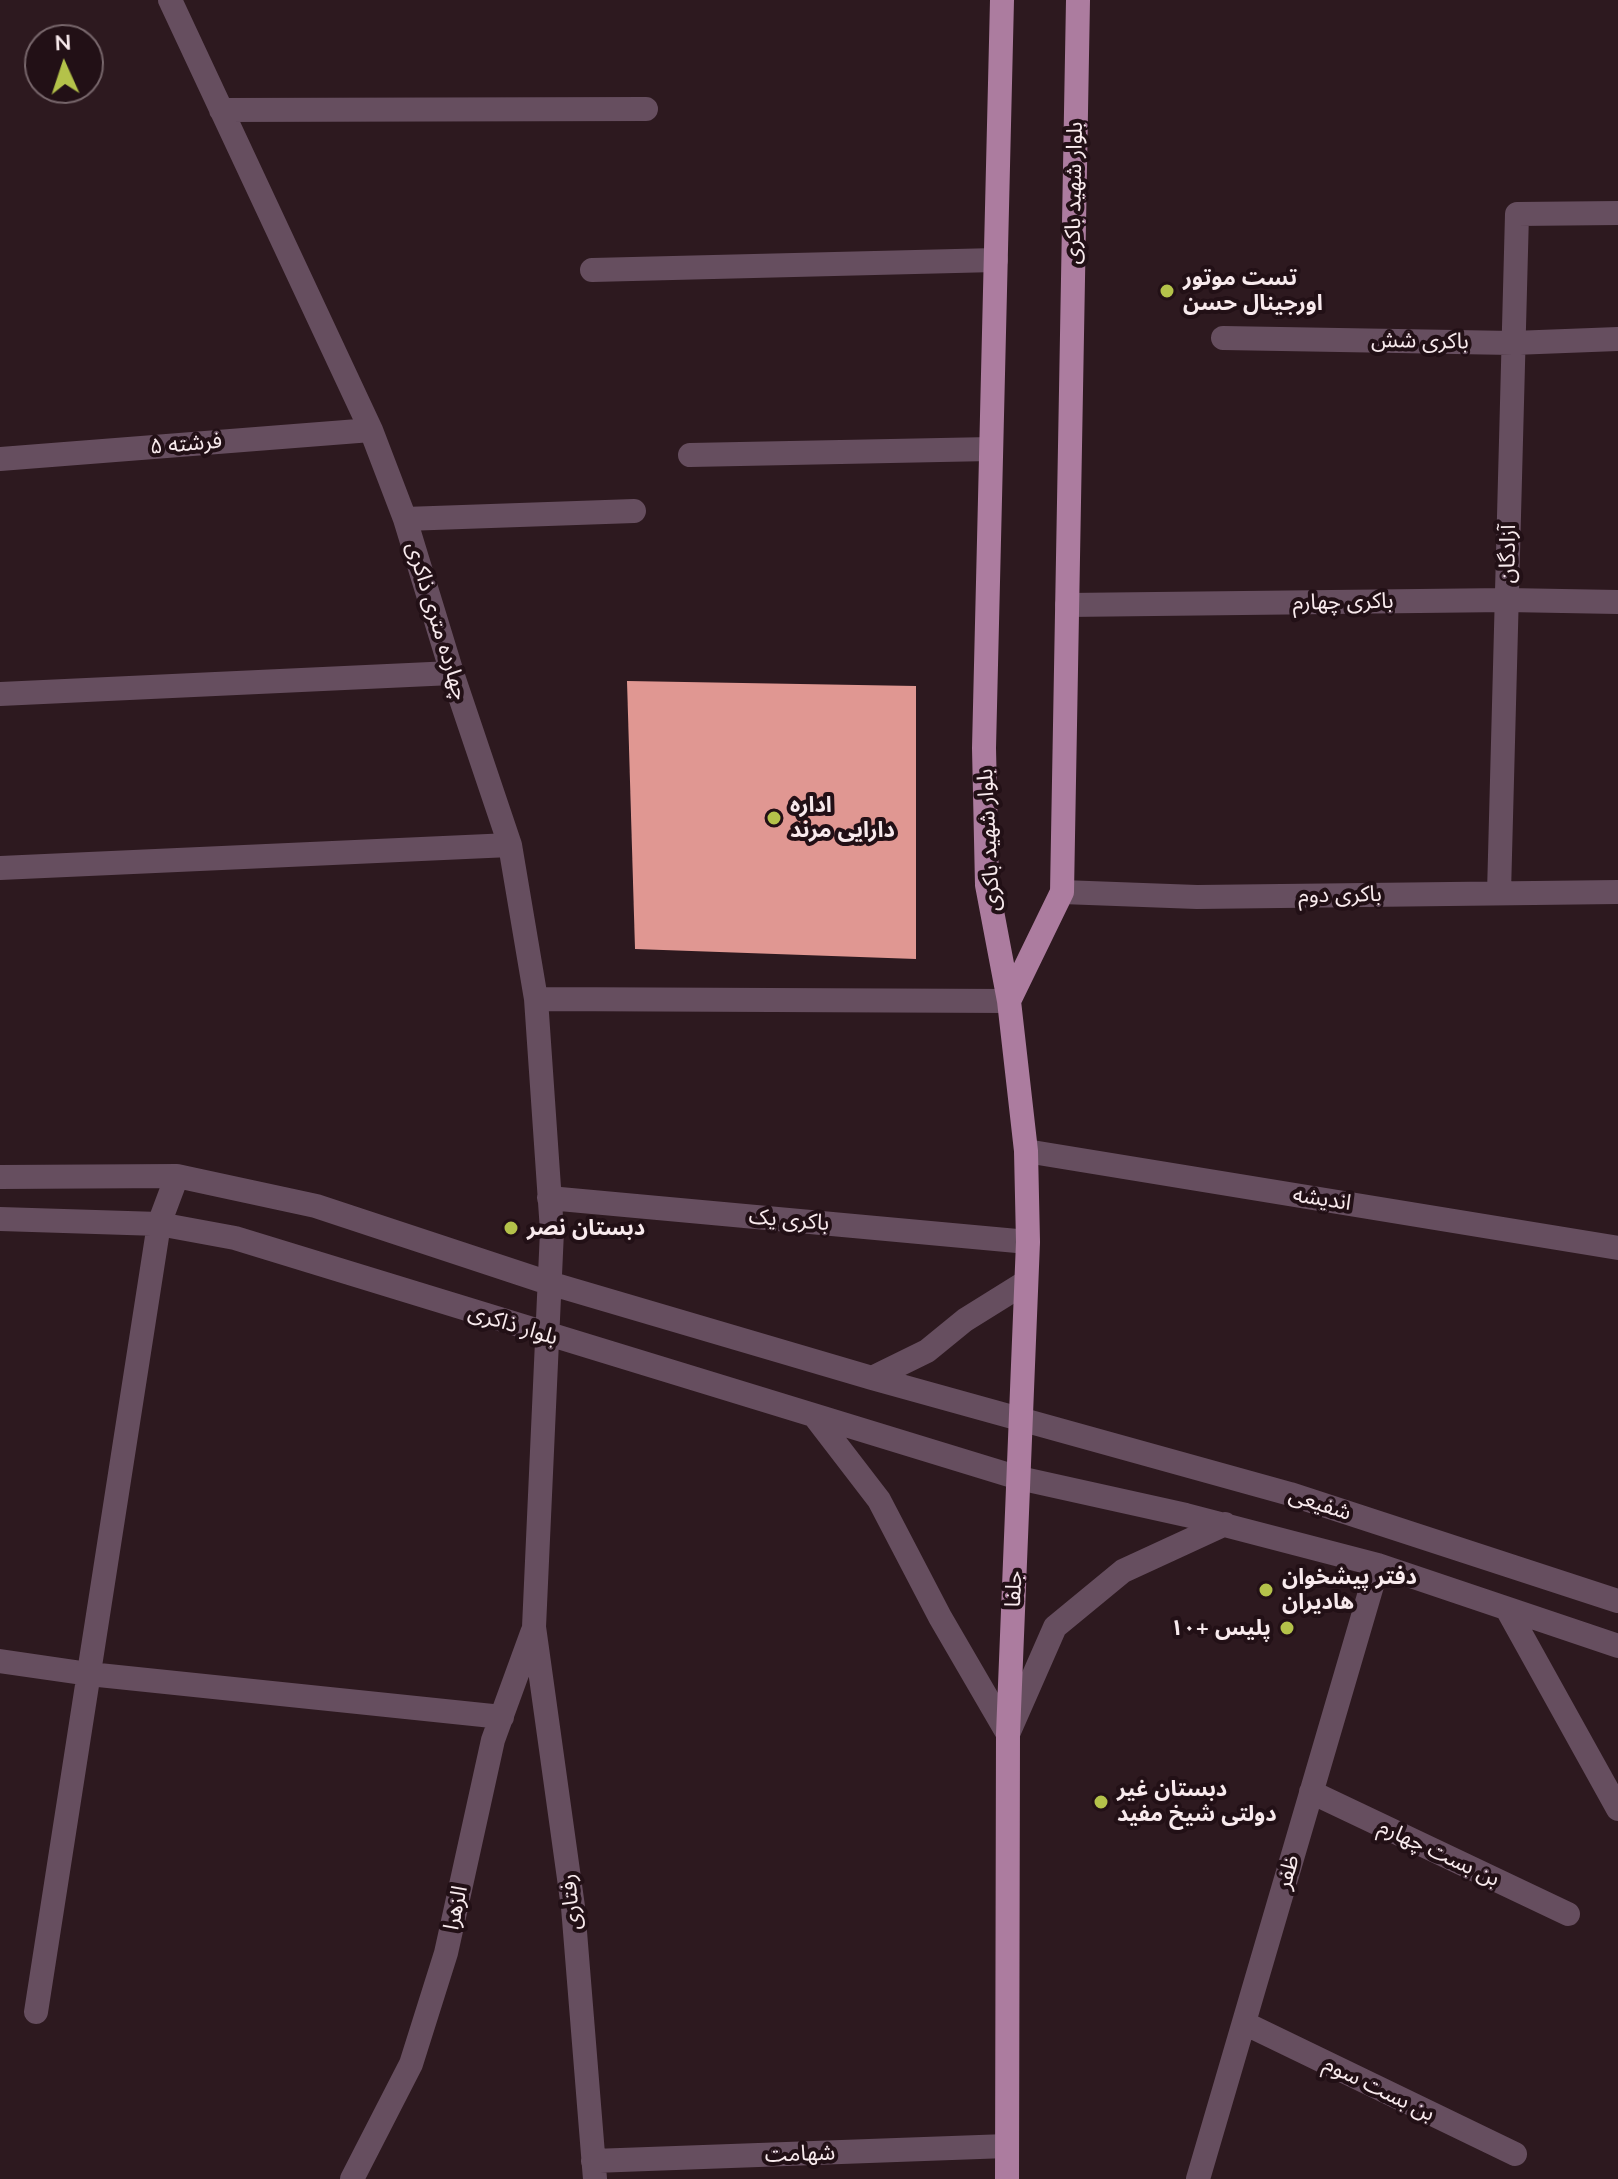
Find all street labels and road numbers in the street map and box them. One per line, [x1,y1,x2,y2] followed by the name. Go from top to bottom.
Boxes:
[1060,121,1088,265] street label: بلوار شهید باکری
[1371,327,1469,355] street label: باکری شش
[149,428,223,460] street label: فرشته ۵
[1494,524,1522,584] street label: آزادگان
[400,539,474,703] street label: چهارده متری ذاکری
[1292,588,1394,616] street label: باکری چهارم
[972,768,1006,912] street label: بلوار شهید باکری
[1298,881,1382,909] street label: باکری دوم
[1291,1181,1353,1217] street label: اندیشه
[748,1203,830,1237] street label: باکری یک
[465,1299,561,1351] street label: بلوار ذاکری
[1285,1482,1355,1526] street label: شفیعی
[1000,1570,1028,1608] street label: جلفا
[1374,1813,1504,1893] street label: بن بست چهارم
[1271,1852,1305,1892] street label: ظفر
[555,1872,587,1932] street label: رفتاری
[438,1883,474,1933] street label: الزهرا
[1319,2051,1439,2127] street label: بن بست سوم
[764,2140,836,2168] street label: شهامت

